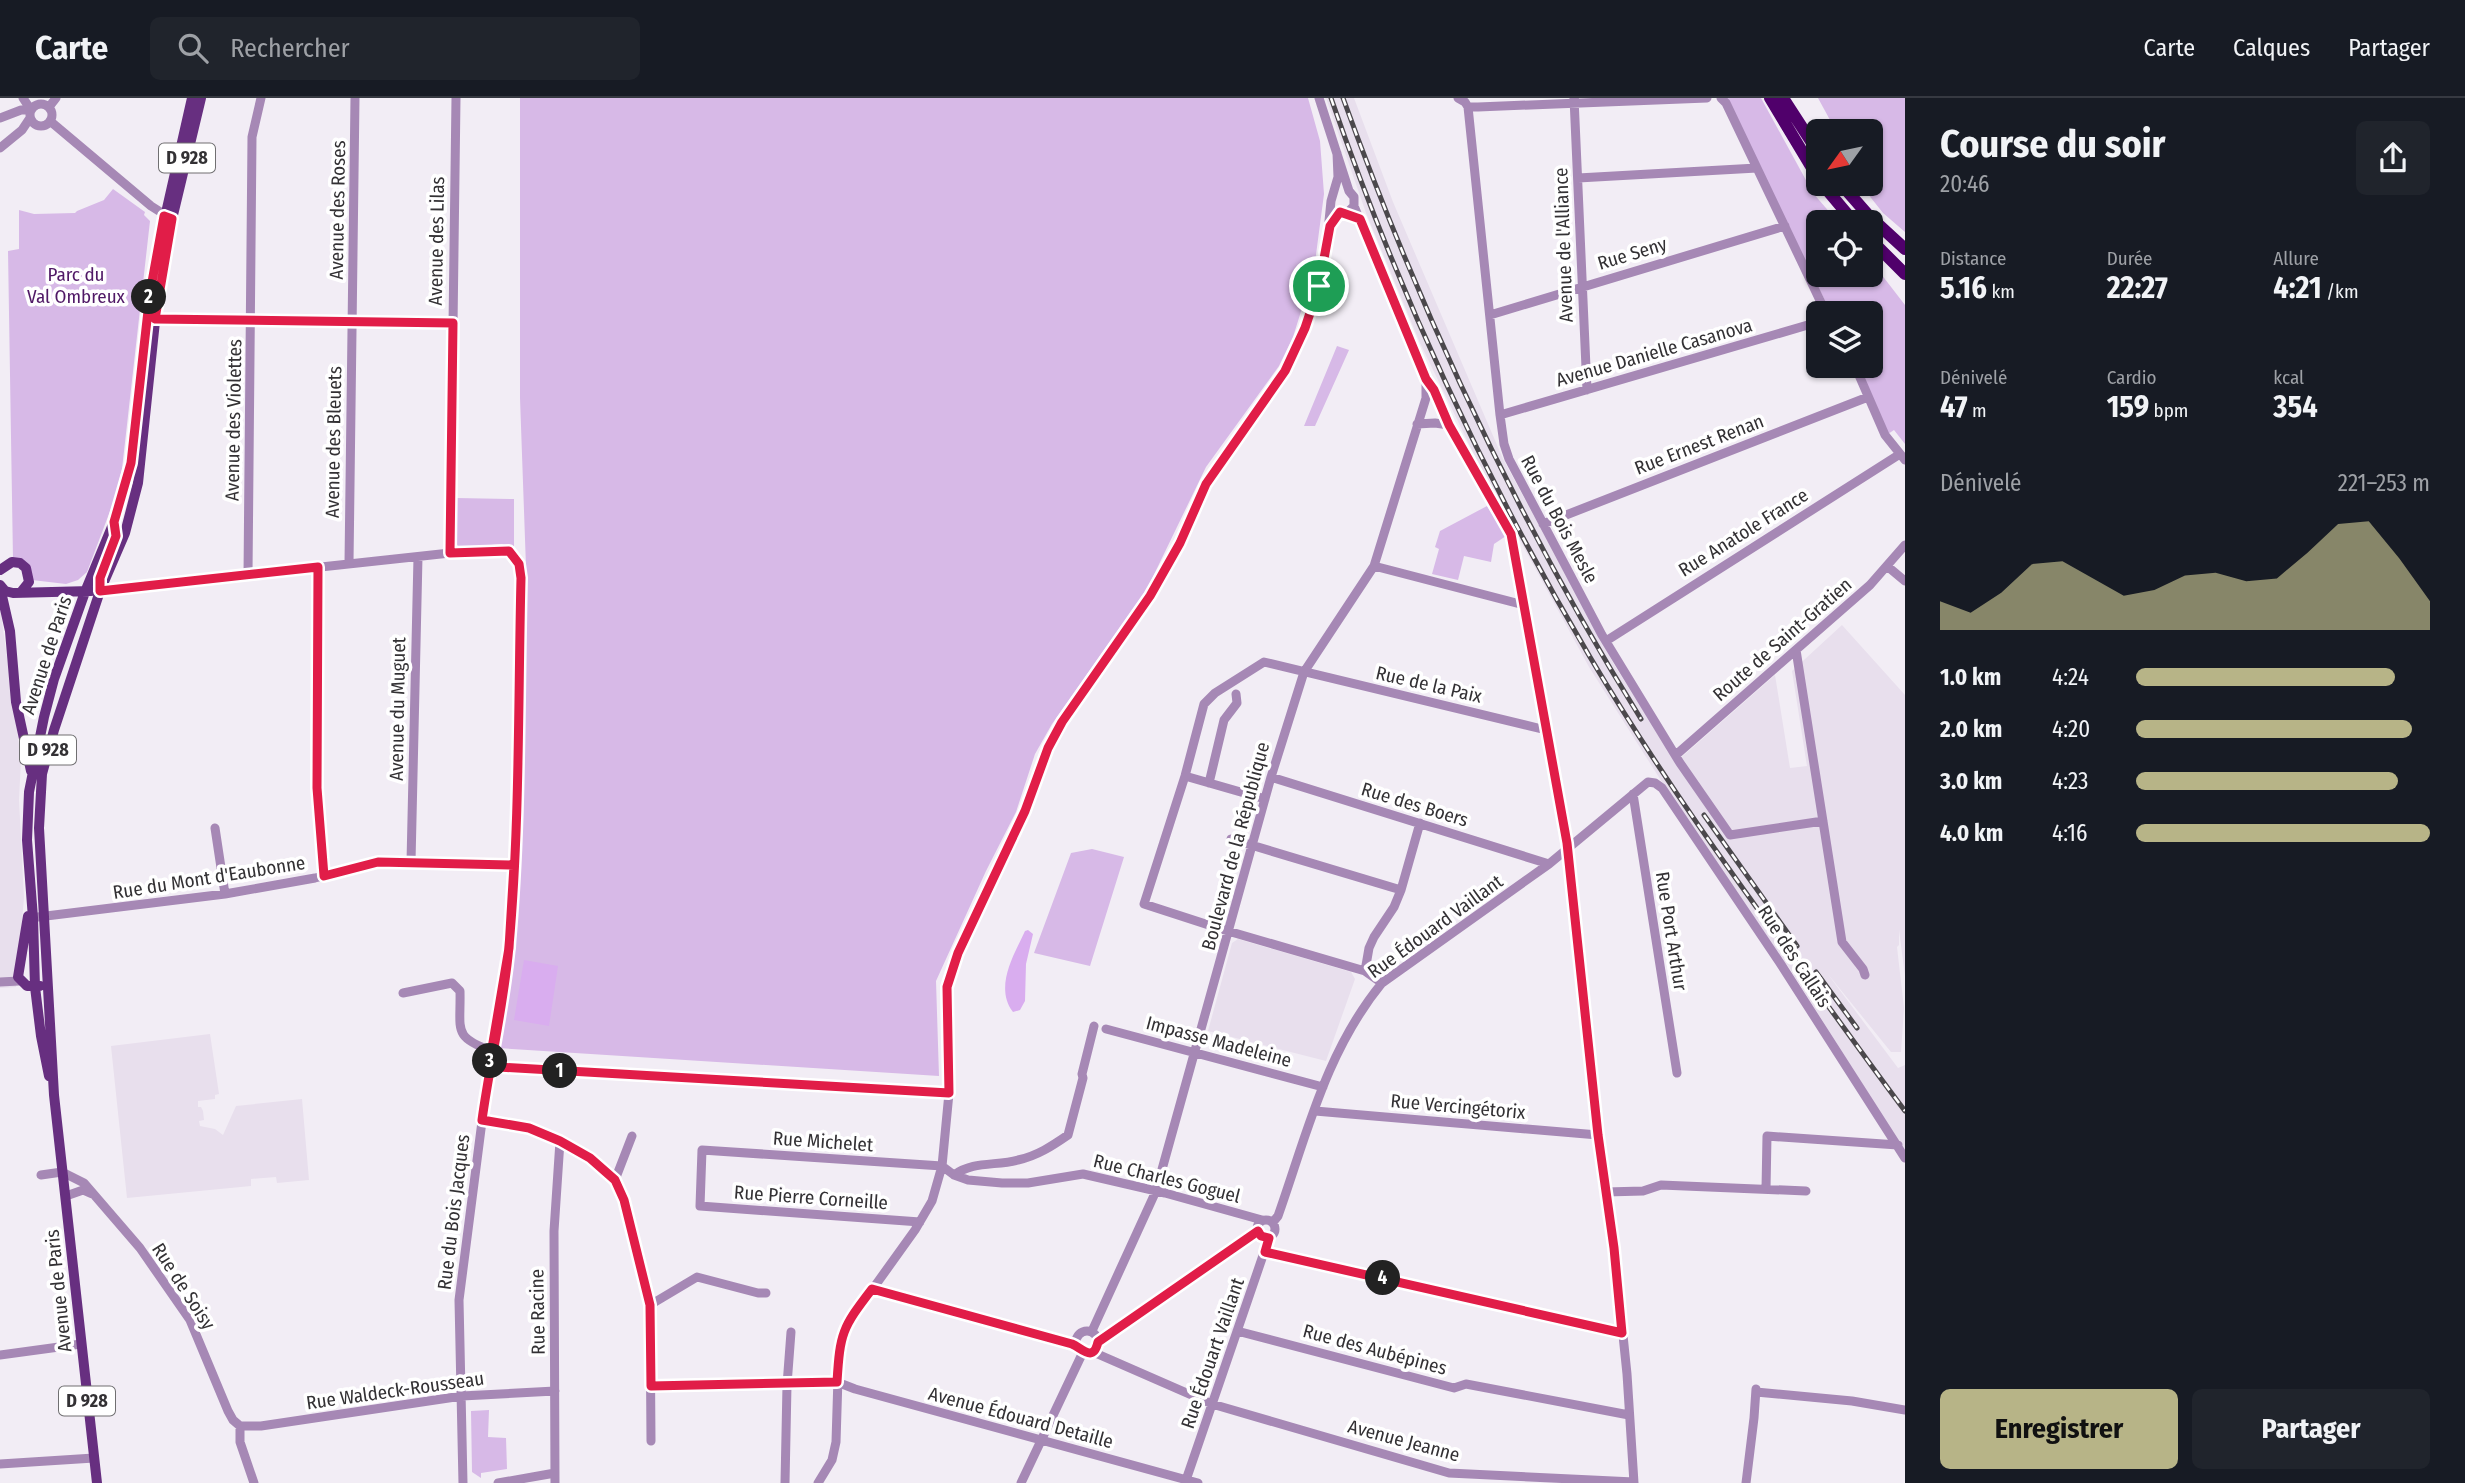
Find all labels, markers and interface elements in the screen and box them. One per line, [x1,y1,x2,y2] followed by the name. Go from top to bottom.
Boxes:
[150,17,640,80] search box
[35,28,108,68] text: Carte
[174,29,212,67] icon: search
[230,33,350,64] text: Rechercher
[2144,34,2195,62] text: Carte
[2233,34,2310,62] text: Calques
[2348,34,2430,62] text: Partager
[1806,119,1883,196] north arrow
[1806,119,1883,378] map controls
[1940,121,2166,167] text: Course du soir
[2356,121,2430,195] button: share
[325,140,350,280] street label: Avenue des Roses
[159,144,215,172] road number: D 928
[1549,167,1578,323] street label: Avenue de l'Alliance
[1940,170,1989,198] text: 20:46
[424,176,449,306] street label: Avenue des Lilas
[1806,210,1883,287] button: locate
[1595,232,1670,275] street label: Rue Seny
[1940,247,2007,270] text: Distance
[2107,247,2153,270] text: Durée
[2273,247,2319,270] text: Allure
[1289,256,1349,316] pin
[27,263,126,308] park label: Parc du Val Ombreux
[1300,267,1338,305] icon: arrive
[1940,270,1987,306] text: 5.16
[2107,270,2168,306] text: 22:27
[2273,270,2322,306] text: 4:21
[132,280,166,314] pin: 2
[1987,280,2015,303] text: km
[2322,280,2359,303] text: /km
[144,285,153,308] text: 2
[1806,301,1883,378] button: layers
[1553,313,1755,392] street label: Avenue Danielle Casanova
[221,339,246,501] street label: Avenue des Violettes
[321,366,346,518] street label: Avenue des Bleuets
[1940,366,2007,389] text: Dénivelé
[2107,366,2157,389] text: Cardio
[2273,366,2304,389] text: kcal
[1940,389,1968,425] text: 47
[2107,389,2149,425] text: 159
[2273,389,2318,425] text: 354
[1968,399,1987,422] text: m
[2149,399,2188,422] text: bpm
[1631,409,1767,480] street label: Rue Ernest Renan
[1516,451,1603,587] street label: Rue du Bois Mesle
[1940,469,2021,497] text: Dénivelé
[2338,469,2430,497] text: 221–253 m
[1674,483,1812,581] street label: Rue Anatole France
[1708,573,1856,706] street label: Route de Saint-Gratien
[16,593,76,717] street label: Avenue de Paris
[385,636,410,781] street label: Avenue du Muguet
[1374,661,1485,708] street label: Rue de la Paix
[1940,663,2001,691] text: 1.0 km
[2052,663,2089,691] text: 4:24
[1940,715,2002,743] text: 2.0 km
[2052,715,2090,743] text: 4:20
[20,736,76,764] road number: D 928
[1197,740,1274,953] street label: Boulevard de la République
[1940,767,2002,795] text: 3.0 km
[2052,767,2088,795] text: 4:23
[1359,777,1471,832] street label: Rue des Boers
[1940,819,2003,847] text: 4.0 km
[2052,819,2087,847] text: 4:16
[111,851,307,904] street label: Rue du Mont d'Eaubonne
[1363,869,1508,983] street label: Rue Édouard Vaillant
[1651,870,1692,993] street label: Rue Port Arthur
[1753,901,1836,1012] street label: Rue des Callais
[1144,1011,1294,1072] street label: Impasse Madeleine
[472,1044,508,1079] pin: 3
[485,1049,494,1072] text: 3
[542,1054,578,1088] pin: 1
[555,1059,564,1082] text: 1
[1389,1089,1527,1124] street label: Rue Vercingétorix
[772,1127,875,1157] street label: Rue Michelet
[433,1133,474,1291] street label: Rue du Bois Jacques
[1091,1149,1243,1208] street label: Rue Charles Goguel
[733,1181,889,1214] street label: Rue Pierre Corneille
[41,1228,76,1354] street label: Avenue de Paris
[147,1239,220,1334] street label: Rue de Soisy
[1366,1260,1400,1296] pin: 4
[1378,1266,1387,1289] text: 4
[525,1269,550,1355] street label: Rue Racine
[1176,1274,1249,1432] street label: Rue Édouart Vaillant
[1300,1319,1449,1380] street label: Rue des Aubépines
[305,1367,485,1414] street label: Rue Waldeck-Rousseau
[926,1382,1116,1453] street label: Avenue Édouard Detaille
[59,1386,115,1416] road number: D 928
[1940,1389,2178,1469] button: Enregistrer
[2192,1389,2430,1469] button: Partager
[1346,1415,1462,1466] street label: Avenue Jeanne

